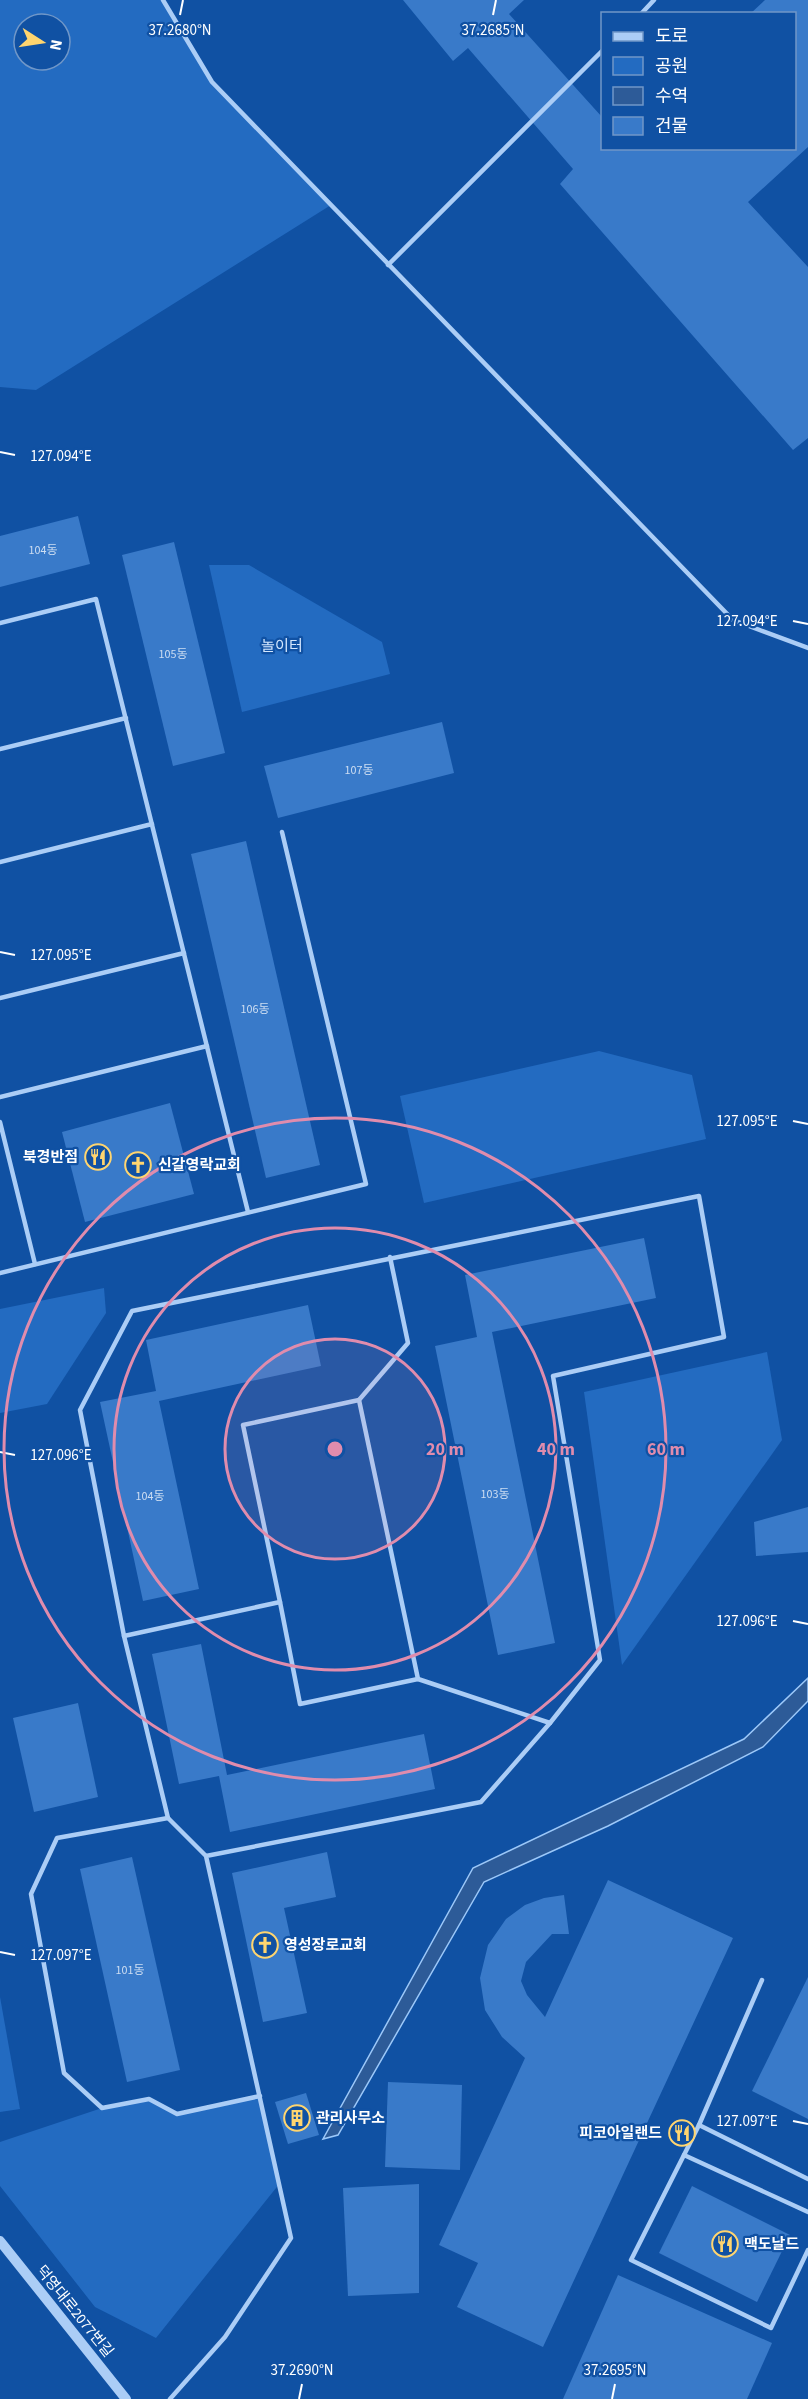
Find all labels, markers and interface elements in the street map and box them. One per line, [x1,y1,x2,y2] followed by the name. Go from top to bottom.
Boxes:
[12,12,72,72] north arrow
[601,12,796,150] legend
[148,20,212,41] text: 37.2680°N
[461,20,525,41] text: 37.2685°N
[655,24,688,49] text: 도로
[44,37,68,52] text: N
[655,54,688,79] text: 공원
[655,84,688,109] text: 수역
[655,114,688,139] text: 건물
[30,446,92,467] text: 127.094°E
[29,542,57,559] house number: 104동
[716,611,778,632] text: 127.094°E
[261,636,303,657] park label: 놀이터
[159,646,187,663] house number: 105동
[345,762,373,779] house number: 107동
[30,945,92,966] text: 127.095°E
[241,1001,269,1018] house number: 106동
[716,1111,778,1132] text: 127.095°E
[83,1142,113,1172] restaurant icon: 북경반점
[23,1147,78,1168] place label: 북경반점
[123,1150,153,1180] church icon: 신갈영락교회
[158,1155,241,1176] place label: 신갈영락교회
[426,1437,464,1462] text: 20 m
[537,1437,575,1462] text: 40 m
[647,1437,685,1462] text: 60 m
[325,1439,345,1459] centre of rings
[30,1445,92,1466] text: 127.096°E
[481,1486,509,1503] house number: 103동
[136,1488,164,1505] house number: 104동
[716,1611,778,1632] text: 127.096°E
[250,1930,280,1960] church icon: 영성장로교회
[284,1935,367,1956] place label: 영성장로교회
[30,1945,92,1966] text: 127.097°E
[116,1962,144,1979] house number: 101동
[282,2103,312,2133] building icon: 관리사무소
[316,2108,385,2129] place label: 관리사무소
[716,2111,778,2132] text: 127.097°E
[667,2118,697,2148] restaurant icon: 피코아일랜드
[579,2123,662,2144] place label: 피코아일랜드
[710,2229,740,2259] restaurant icon: 맥도날드
[744,2234,799,2255] place label: 맥도날드
[31,2261,118,2362] street label: 덕영대로2077번길
[270,2360,334,2381] text: 37.2690°N
[583,2360,647,2381] text: 37.2695°N

